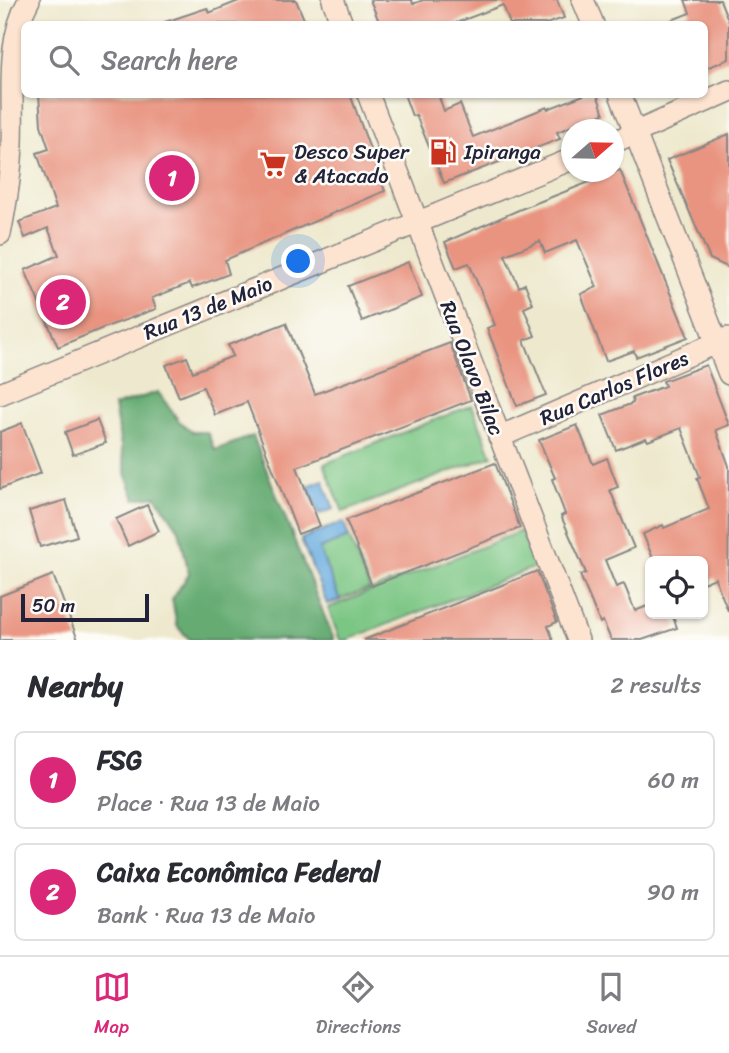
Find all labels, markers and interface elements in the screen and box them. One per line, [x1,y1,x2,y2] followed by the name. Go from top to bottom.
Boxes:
[21,21,708,98] search box
[101,37,238,83] text: Search here
[45,41,83,79] icon: search
[561,119,624,182] north arrow
[294,133,410,195] place label: Desco Super & Atacado
[463,133,541,171] place label: Ipiranga
[428,137,458,167] fuel station icon: Ipiranga
[258,149,288,179] supermarket icon: Desco Super & Atacado
[149,152,195,204] pin: 1
[281,244,315,278] your location
[138,265,278,351] street label: Rua 13 de Maio
[40,276,86,328] pin: 2
[429,295,515,442] street label: Rua Olavo Bilac
[534,339,695,436] street label: Rua Carlos Flores
[645,556,708,619] map controls
[645,556,708,619] button: locate
[32,589,75,622] text: 50 m
[21,591,149,623] scale bar
[28,659,123,713] text: Nearby
[610,665,701,706] text: 2 results
[97,737,142,783] text: FSG
[48,760,58,801] text: 1
[648,760,699,801] text: 60 m
[97,783,320,824] text: Place · Rua 13 de Maio
[97,849,380,895] text: Caixa Econômica Federal
[46,872,60,913] text: 2
[647,872,699,913] text: 90 m
[97,895,315,936] text: Bank · Rua 13 de Maio
[93,968,131,1043] tab: Map
[316,968,401,1043] tab: Directions
[586,968,636,1043] tab: Saved

